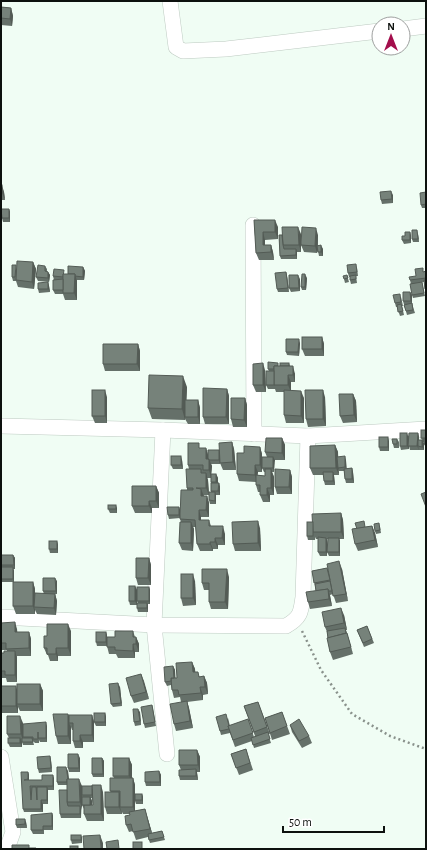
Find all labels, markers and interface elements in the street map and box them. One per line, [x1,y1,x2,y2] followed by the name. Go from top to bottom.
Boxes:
[371,16,411,56] north arrow
[387,21,395,32] text: N
[283,808,384,834] scale bar
[289,816,312,828] text: 50 m

